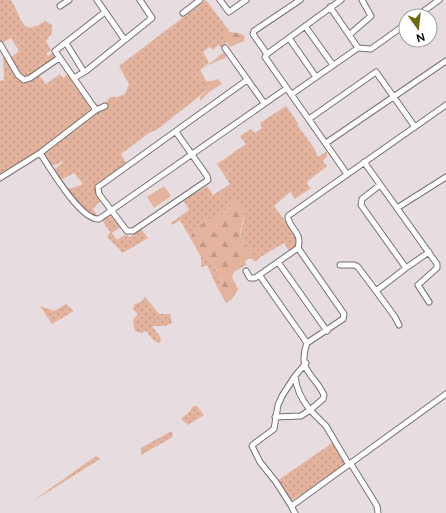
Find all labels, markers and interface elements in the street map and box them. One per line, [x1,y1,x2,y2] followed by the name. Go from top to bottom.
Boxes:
[398,8,438,48] north arrow
[415,30,426,45] text: N

